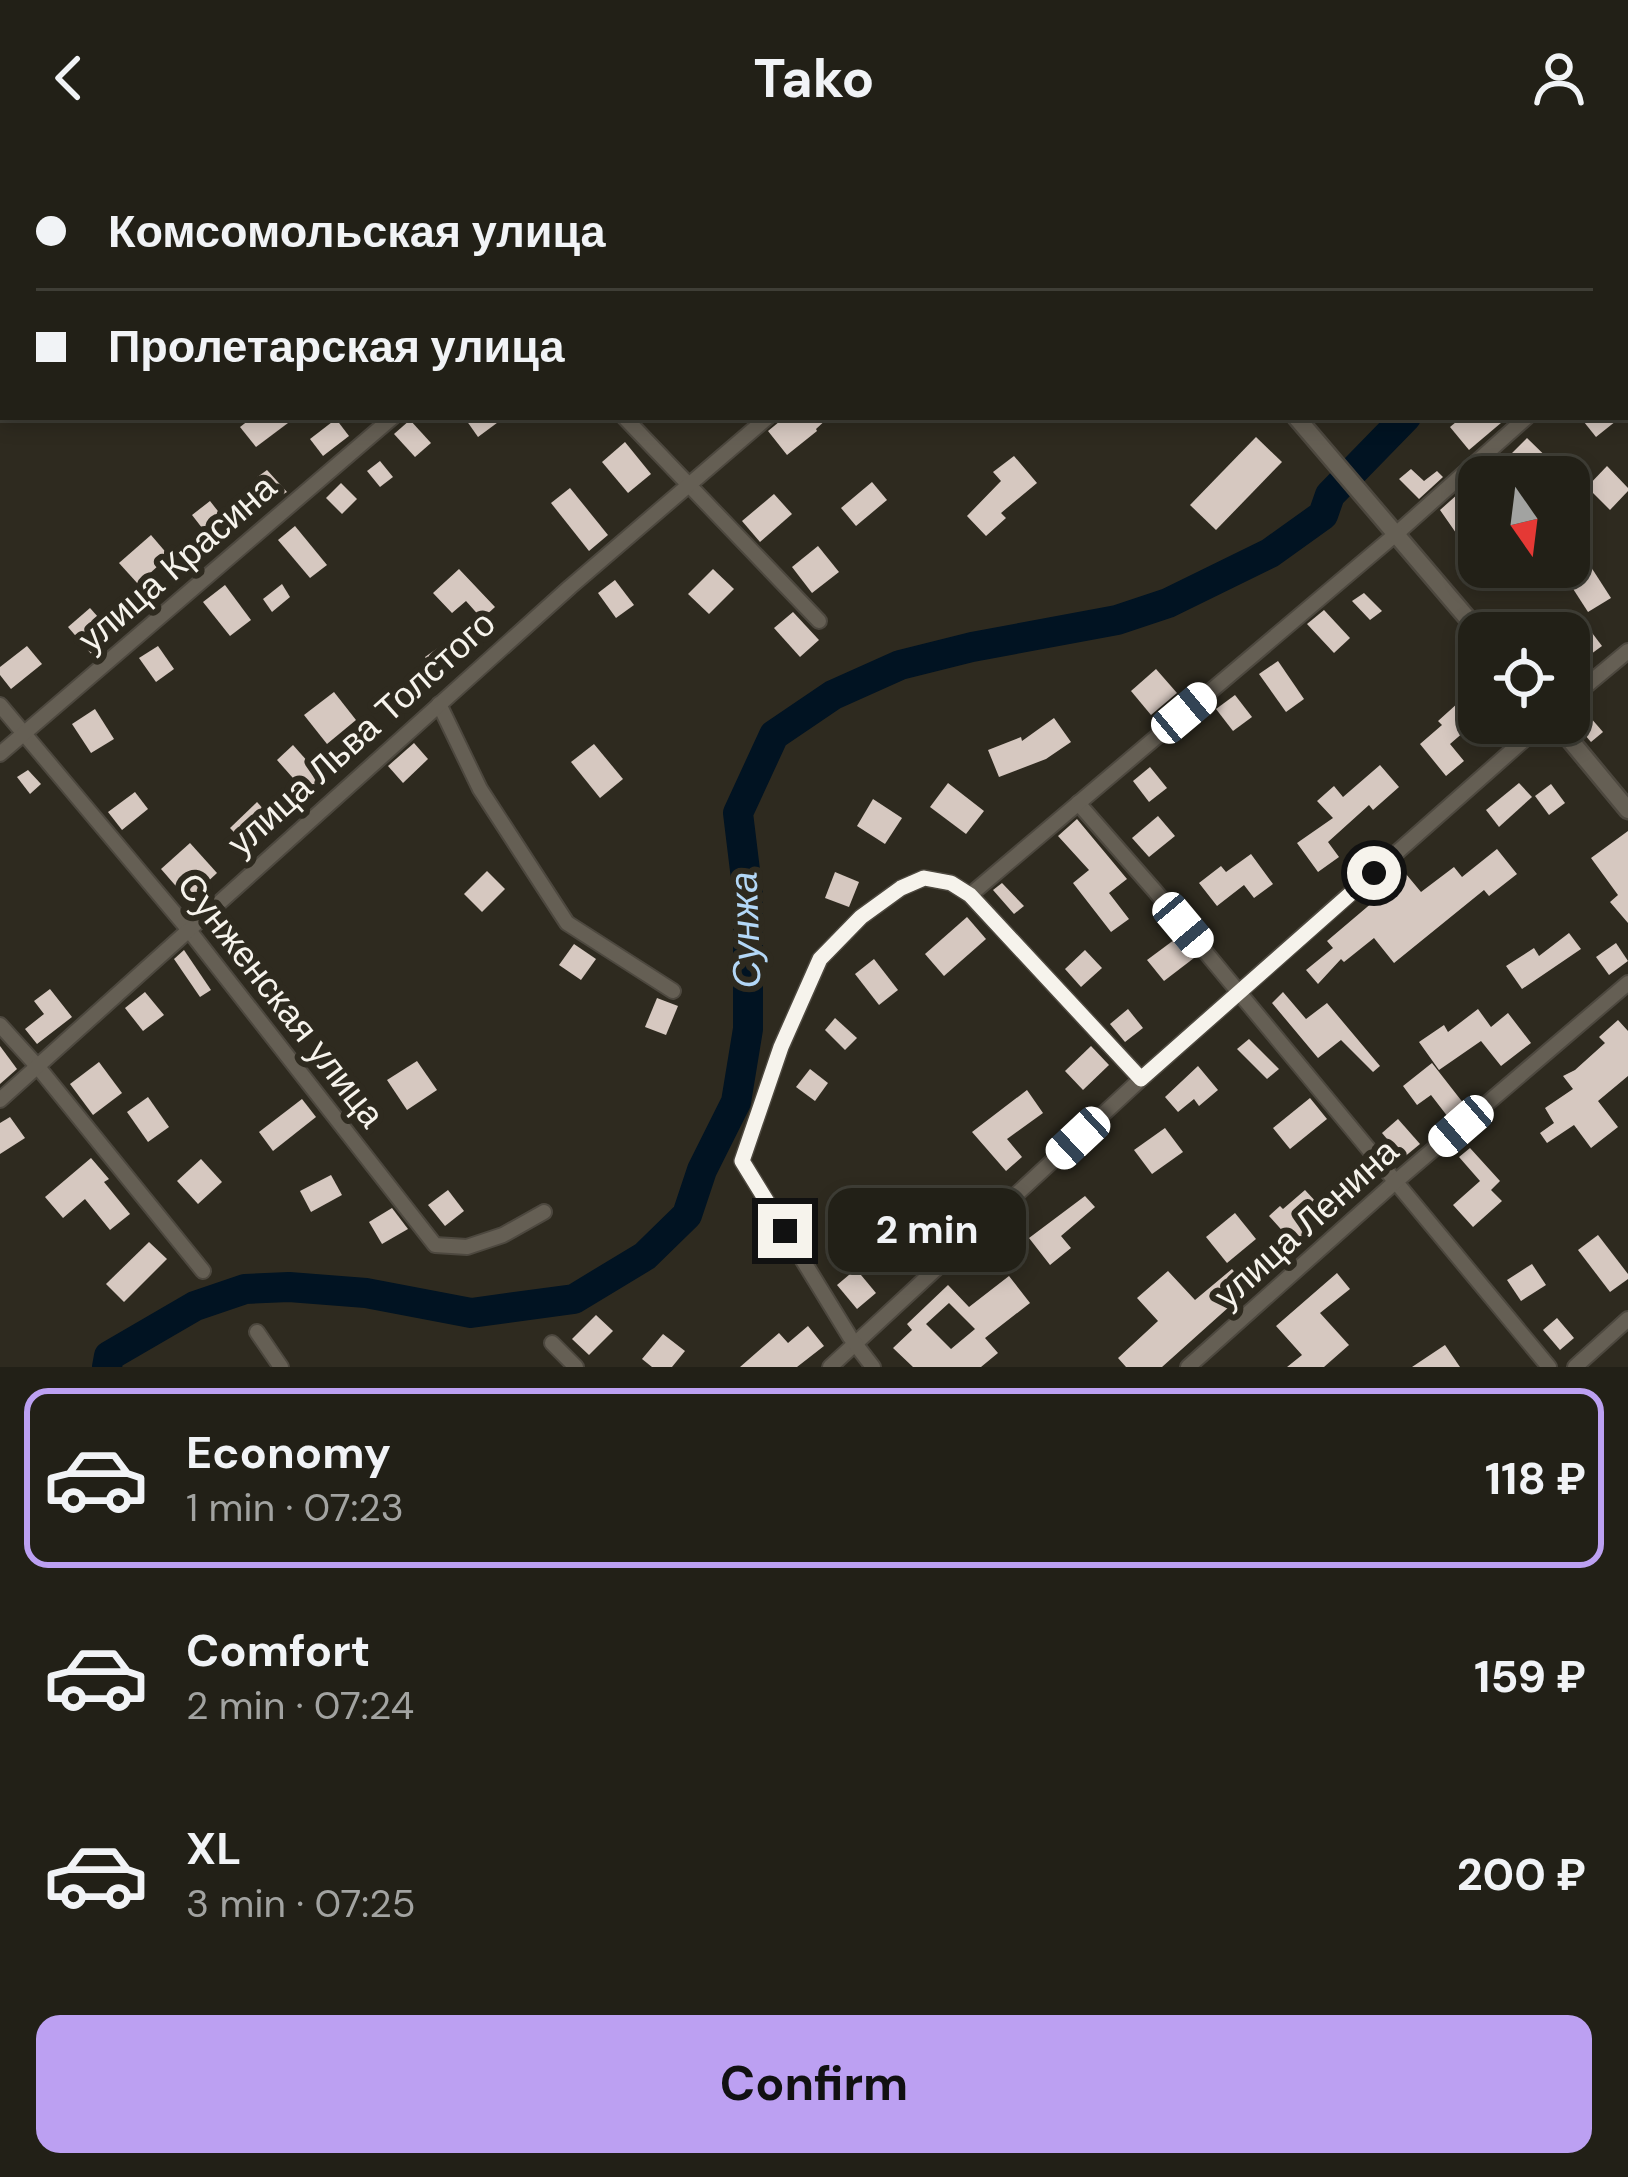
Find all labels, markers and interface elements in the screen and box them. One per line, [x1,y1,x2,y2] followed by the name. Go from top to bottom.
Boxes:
[753,43,875,114] text: Tako
[36,45,102,111] icon: back
[1526,45,1592,111] icon: person
[108,202,606,261] text: Комсомольская улица
[108,317,565,376] text: Пролетарская улица
[1458,456,1590,588] north arrow
[1458,456,1590,744] map controls
[68,463,287,662] street label: улица Красина
[217,600,505,866] street label: улица Льва Толстого
[1458,612,1590,744] button: locate
[1145,676,1223,750] car
[1347,846,1401,900] route start
[167,863,396,1138] street label: Сунженская улица
[717,871,773,989] water label: Сунжа
[1146,886,1220,964] car
[1422,1089,1500,1163] car
[1039,1100,1117,1176] car
[1204,1127,1409,1318] street label: улица Ленина
[827,1189,1025,1273] callout: 2 min
[758,1204,812,1258] route end
[875,1204,979,1255] text: 2 min
[186,1423,391,1482] text: Economy
[42,1424,150,1532] icon: car
[1485,1449,1586,1508] text: 118 ₽
[186,1482,404,1533] text: 1 min · 07:23
[186,1621,370,1680] text: Comfort
[42,1622,150,1730] icon: car
[1474,1647,1586,1706] text: 159 ₽
[186,1680,414,1731] text: 2 min · 07:24
[186,1819,241,1878] text: XL
[42,1820,150,1928] icon: car
[1457,1845,1586,1904] text: 200 ₽
[186,1878,415,1929] text: 3 min · 07:25
[36,2015,1592,2153] button: Confirm

